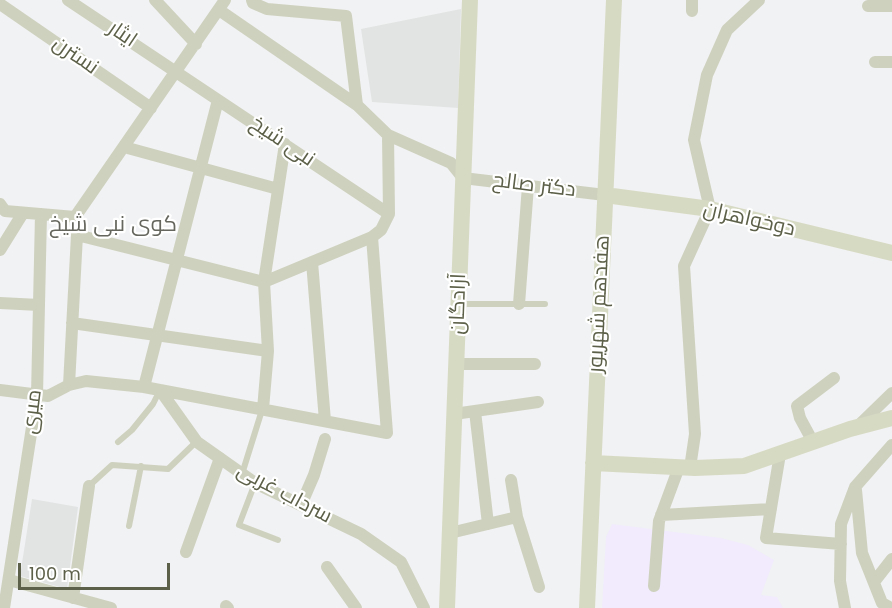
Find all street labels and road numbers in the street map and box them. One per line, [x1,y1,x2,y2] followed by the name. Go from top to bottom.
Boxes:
[103,16,141,54] street label: ایثار
[47,31,103,81] street label: نسترن
[245,111,319,173] street label: نبی شیخ
[491,168,577,204] street label: دکتر صالح
[701,197,797,243] street label: دوخواهران
[584,234,616,374] street label: هفدهم شهریور
[445,273,473,335] street label: آزادگان
[18,388,48,436] street label: میری
[232,458,336,530] street label: سرداب غربی

